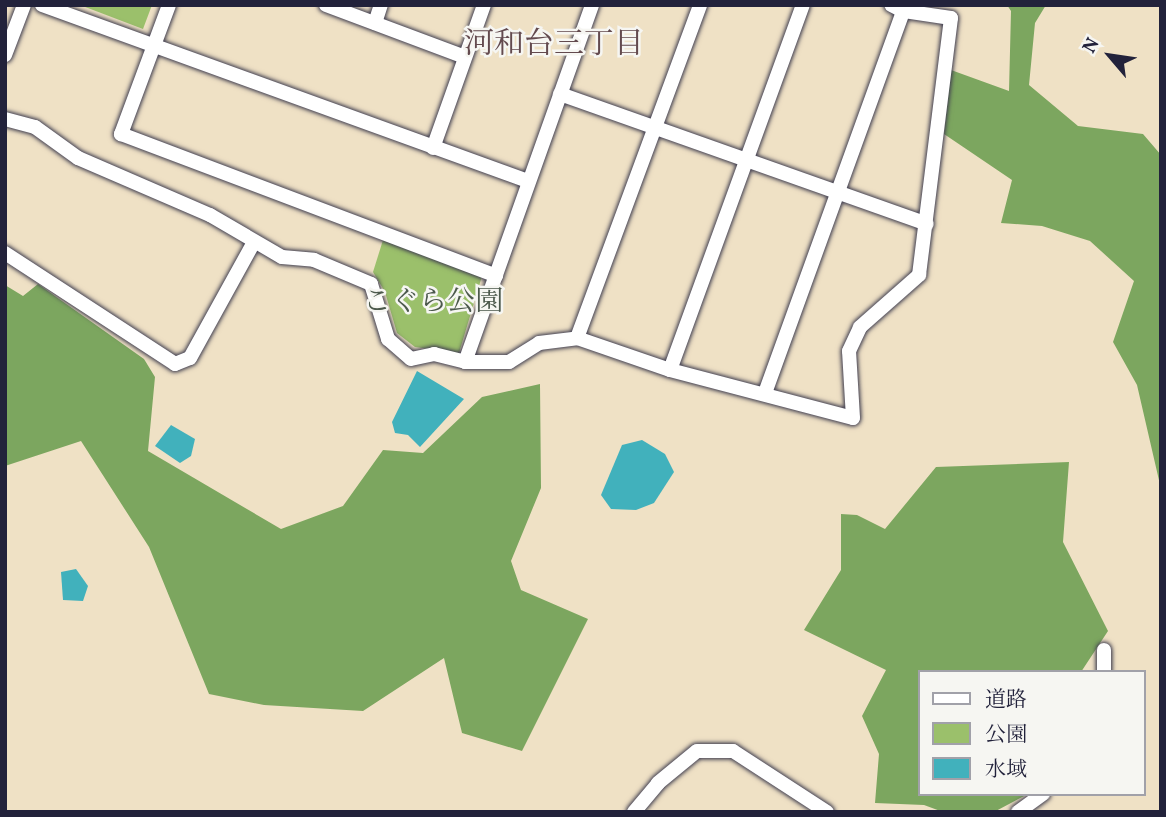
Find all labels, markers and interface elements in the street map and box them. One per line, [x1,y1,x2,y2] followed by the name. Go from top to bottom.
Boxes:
[1075,21,1145,91] north arrow
[464,27,644,63] district label: 河和台三丁目
[1077,33,1106,58] text: N
[363,286,503,320] park label: こぐら公園
[918,670,1145,796] legend
[985,686,1027,715] text: 道路
[985,721,1027,750] text: 公園
[985,756,1027,785] text: 水域

